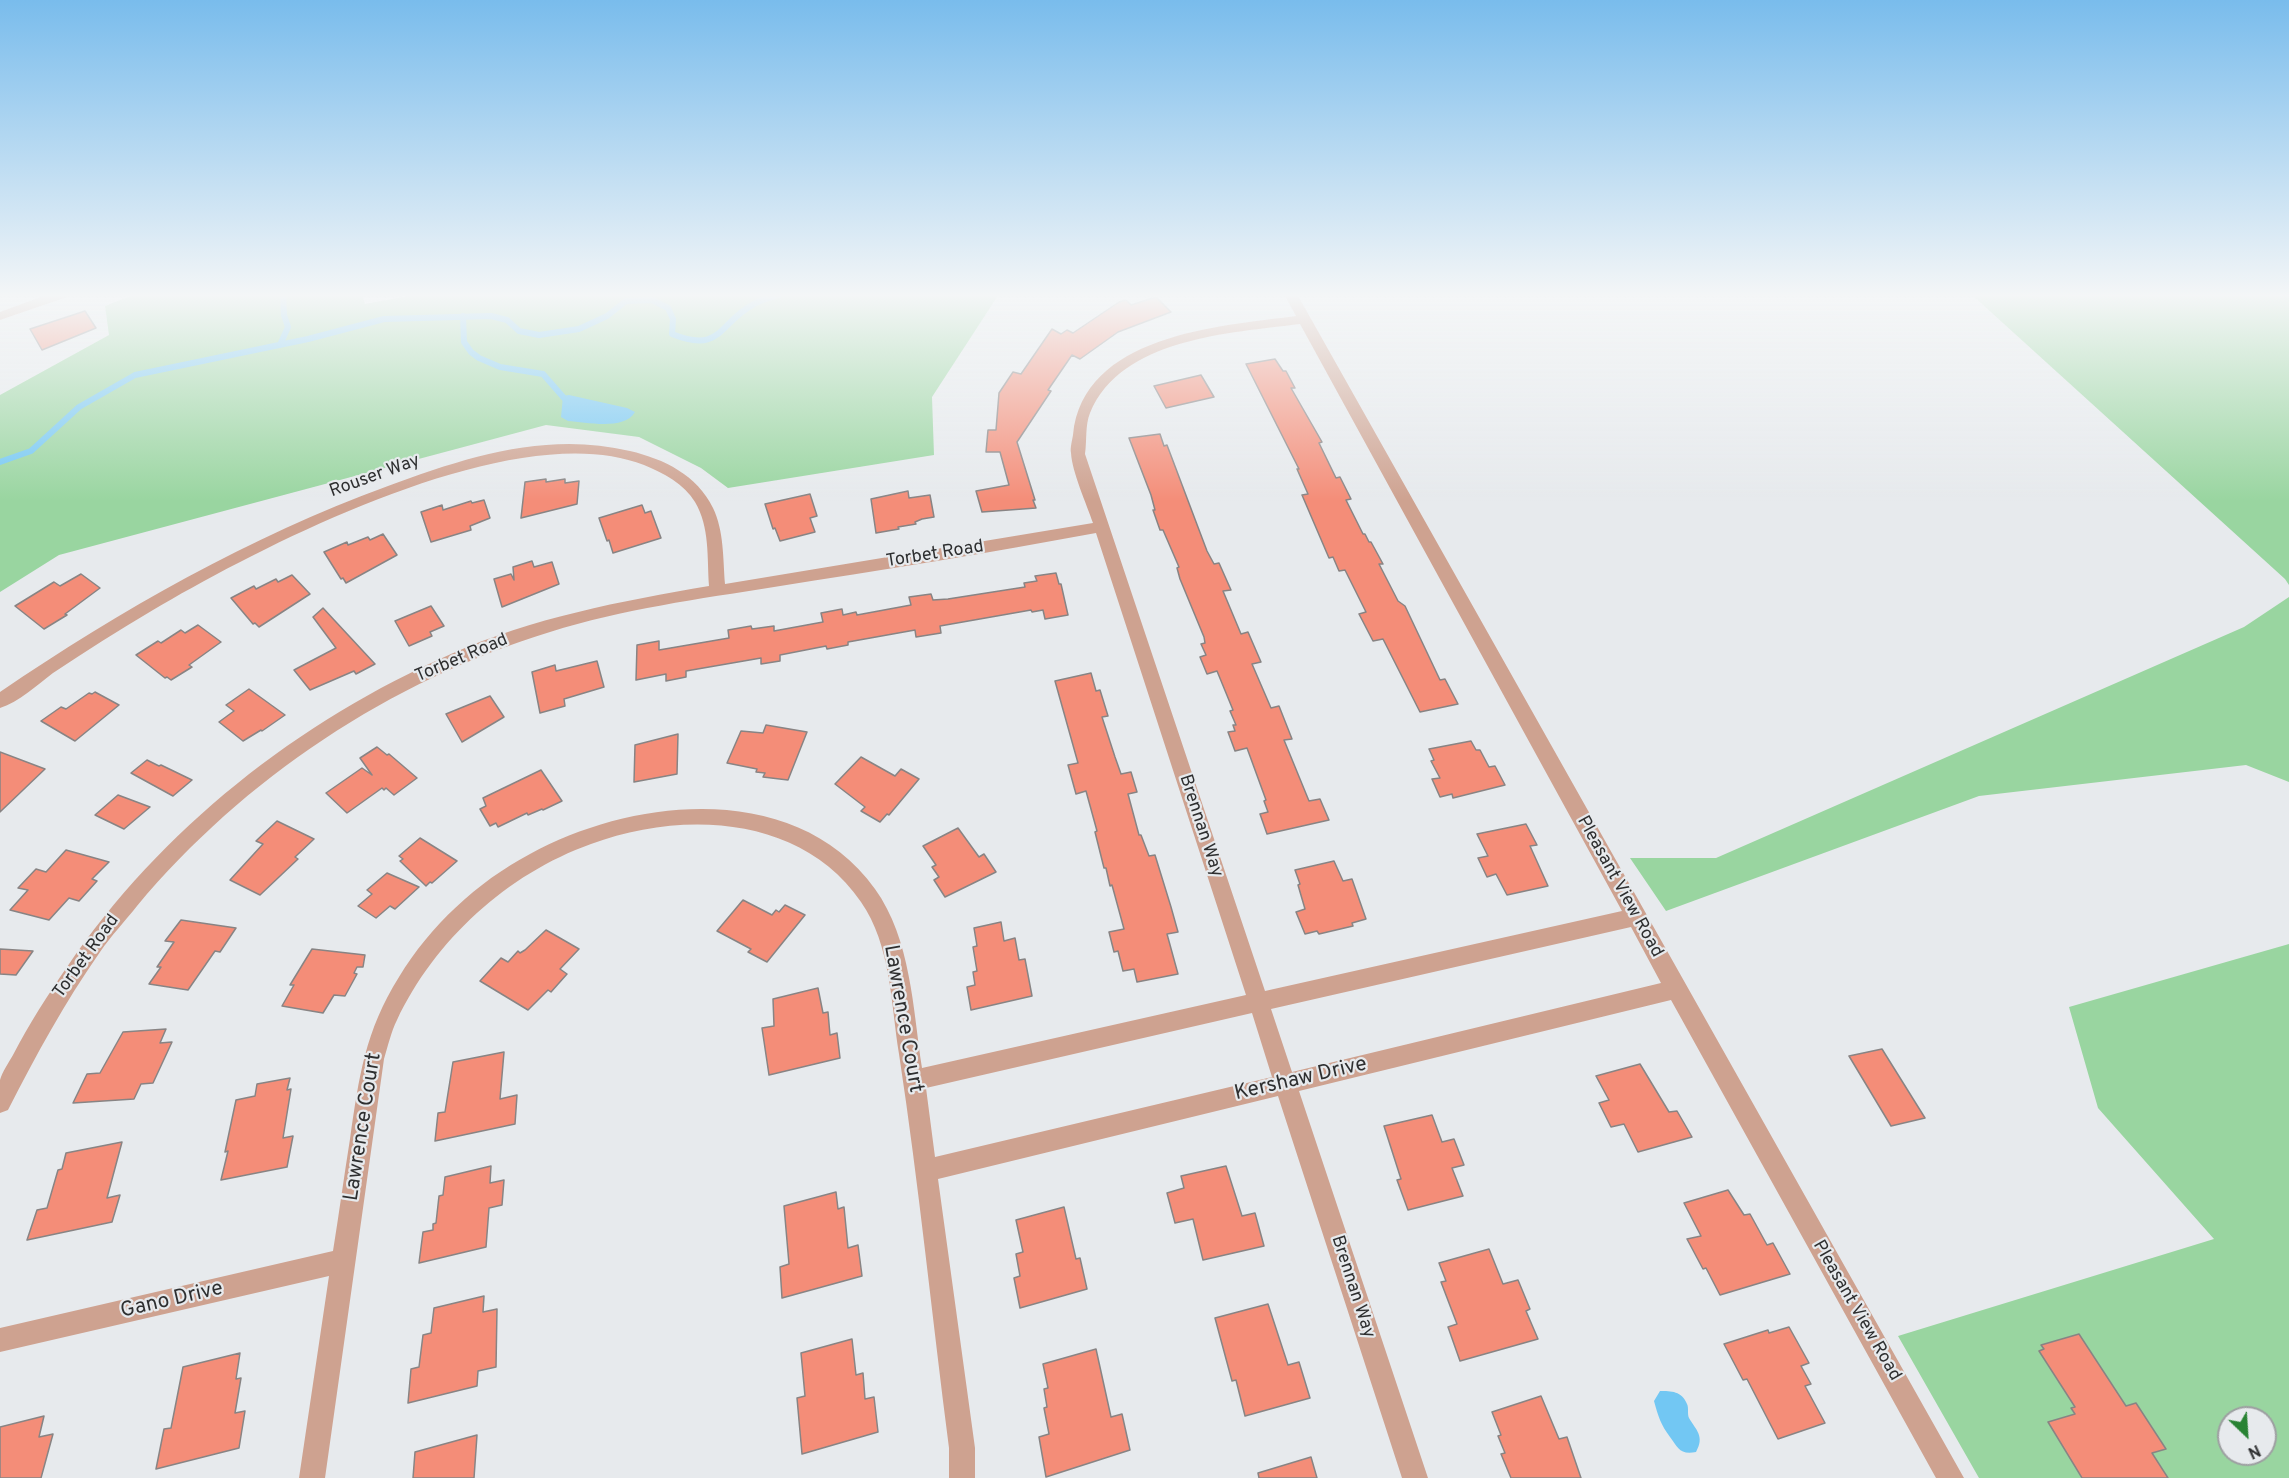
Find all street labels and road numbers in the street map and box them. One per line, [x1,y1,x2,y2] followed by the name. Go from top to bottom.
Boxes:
[327,451,423,503] street label: Rouser Way
[885,537,985,573] street label: Torbet Road
[413,630,511,688] street label: Torbet Road
[1173,772,1227,880] street label: Brennan Way
[1571,812,1667,962] street label: Pleasant View Road
[49,911,125,1003] street label: Torbet Road
[877,943,927,1095] street label: Lawrence Court
[340,1051,388,1203] street label: Lawrence Court
[1232,1053,1370,1107] street label: Kershaw Drive
[1325,1233,1379,1341] street label: Brennan Way
[1807,1237,1905,1385] street label: Pleasant View Road
[118,1277,226,1325] street label: Gano Drive

